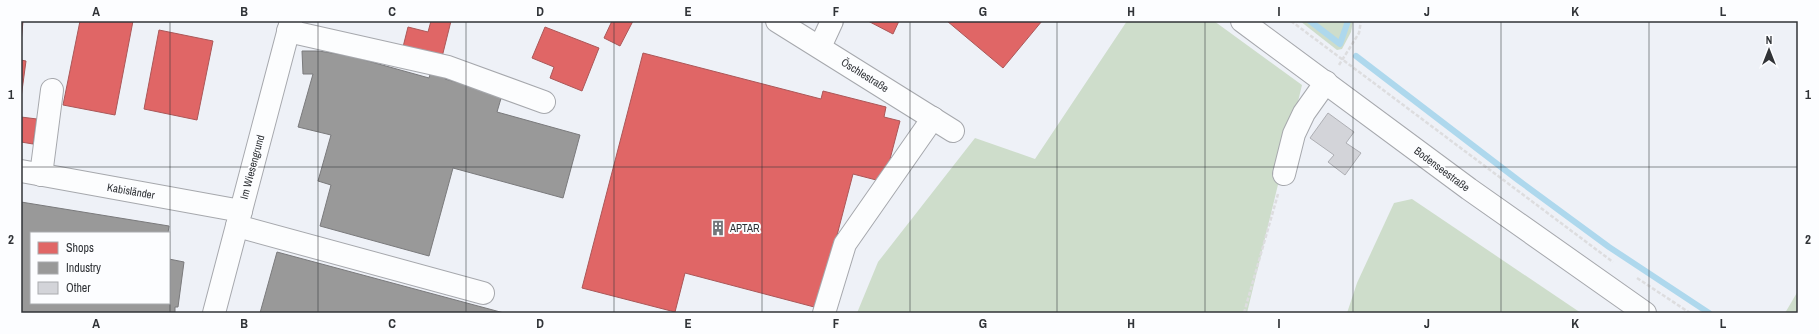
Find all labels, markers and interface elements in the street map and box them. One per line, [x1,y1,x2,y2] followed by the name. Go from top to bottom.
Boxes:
[92,3,100,20] text: A
[240,3,248,20] text: B
[388,3,396,20] text: C
[536,3,544,20] text: D
[684,3,692,20] text: E
[833,3,840,20] text: F
[979,3,987,20] text: G
[1127,3,1135,20] text: H
[1278,3,1281,20] text: I
[1424,3,1430,20] text: J
[1571,3,1579,20] text: K
[1720,3,1727,20] text: L
[1749,30,1789,70] north arrow
[1766,33,1772,47] text: N
[839,55,891,95] street label: Öschlestraße
[8,86,14,103] text: 1
[1805,86,1811,103] text: 1
[237,133,267,201] street label: Im Wiesengrund
[1411,143,1473,195] street label: Bodenseestraße
[106,180,156,202] street label: Kabisländer
[709,219,727,237] building icon: APTAR
[729,221,760,235] place label: APTAR
[8,231,14,248] text: 2
[1805,231,1811,248] text: 2
[30,232,170,304] legend
[66,240,94,256] text: Shops
[66,260,101,276] text: Industry
[66,280,91,296] text: Other
[92,315,100,332] text: A
[240,315,248,332] text: B
[388,315,396,332] text: C
[536,315,544,332] text: D
[684,315,692,332] text: E
[833,315,840,332] text: F
[979,315,987,332] text: G
[1127,315,1135,332] text: H
[1278,315,1281,332] text: I
[1424,315,1430,332] text: J
[1571,315,1579,332] text: K
[1720,315,1727,332] text: L

